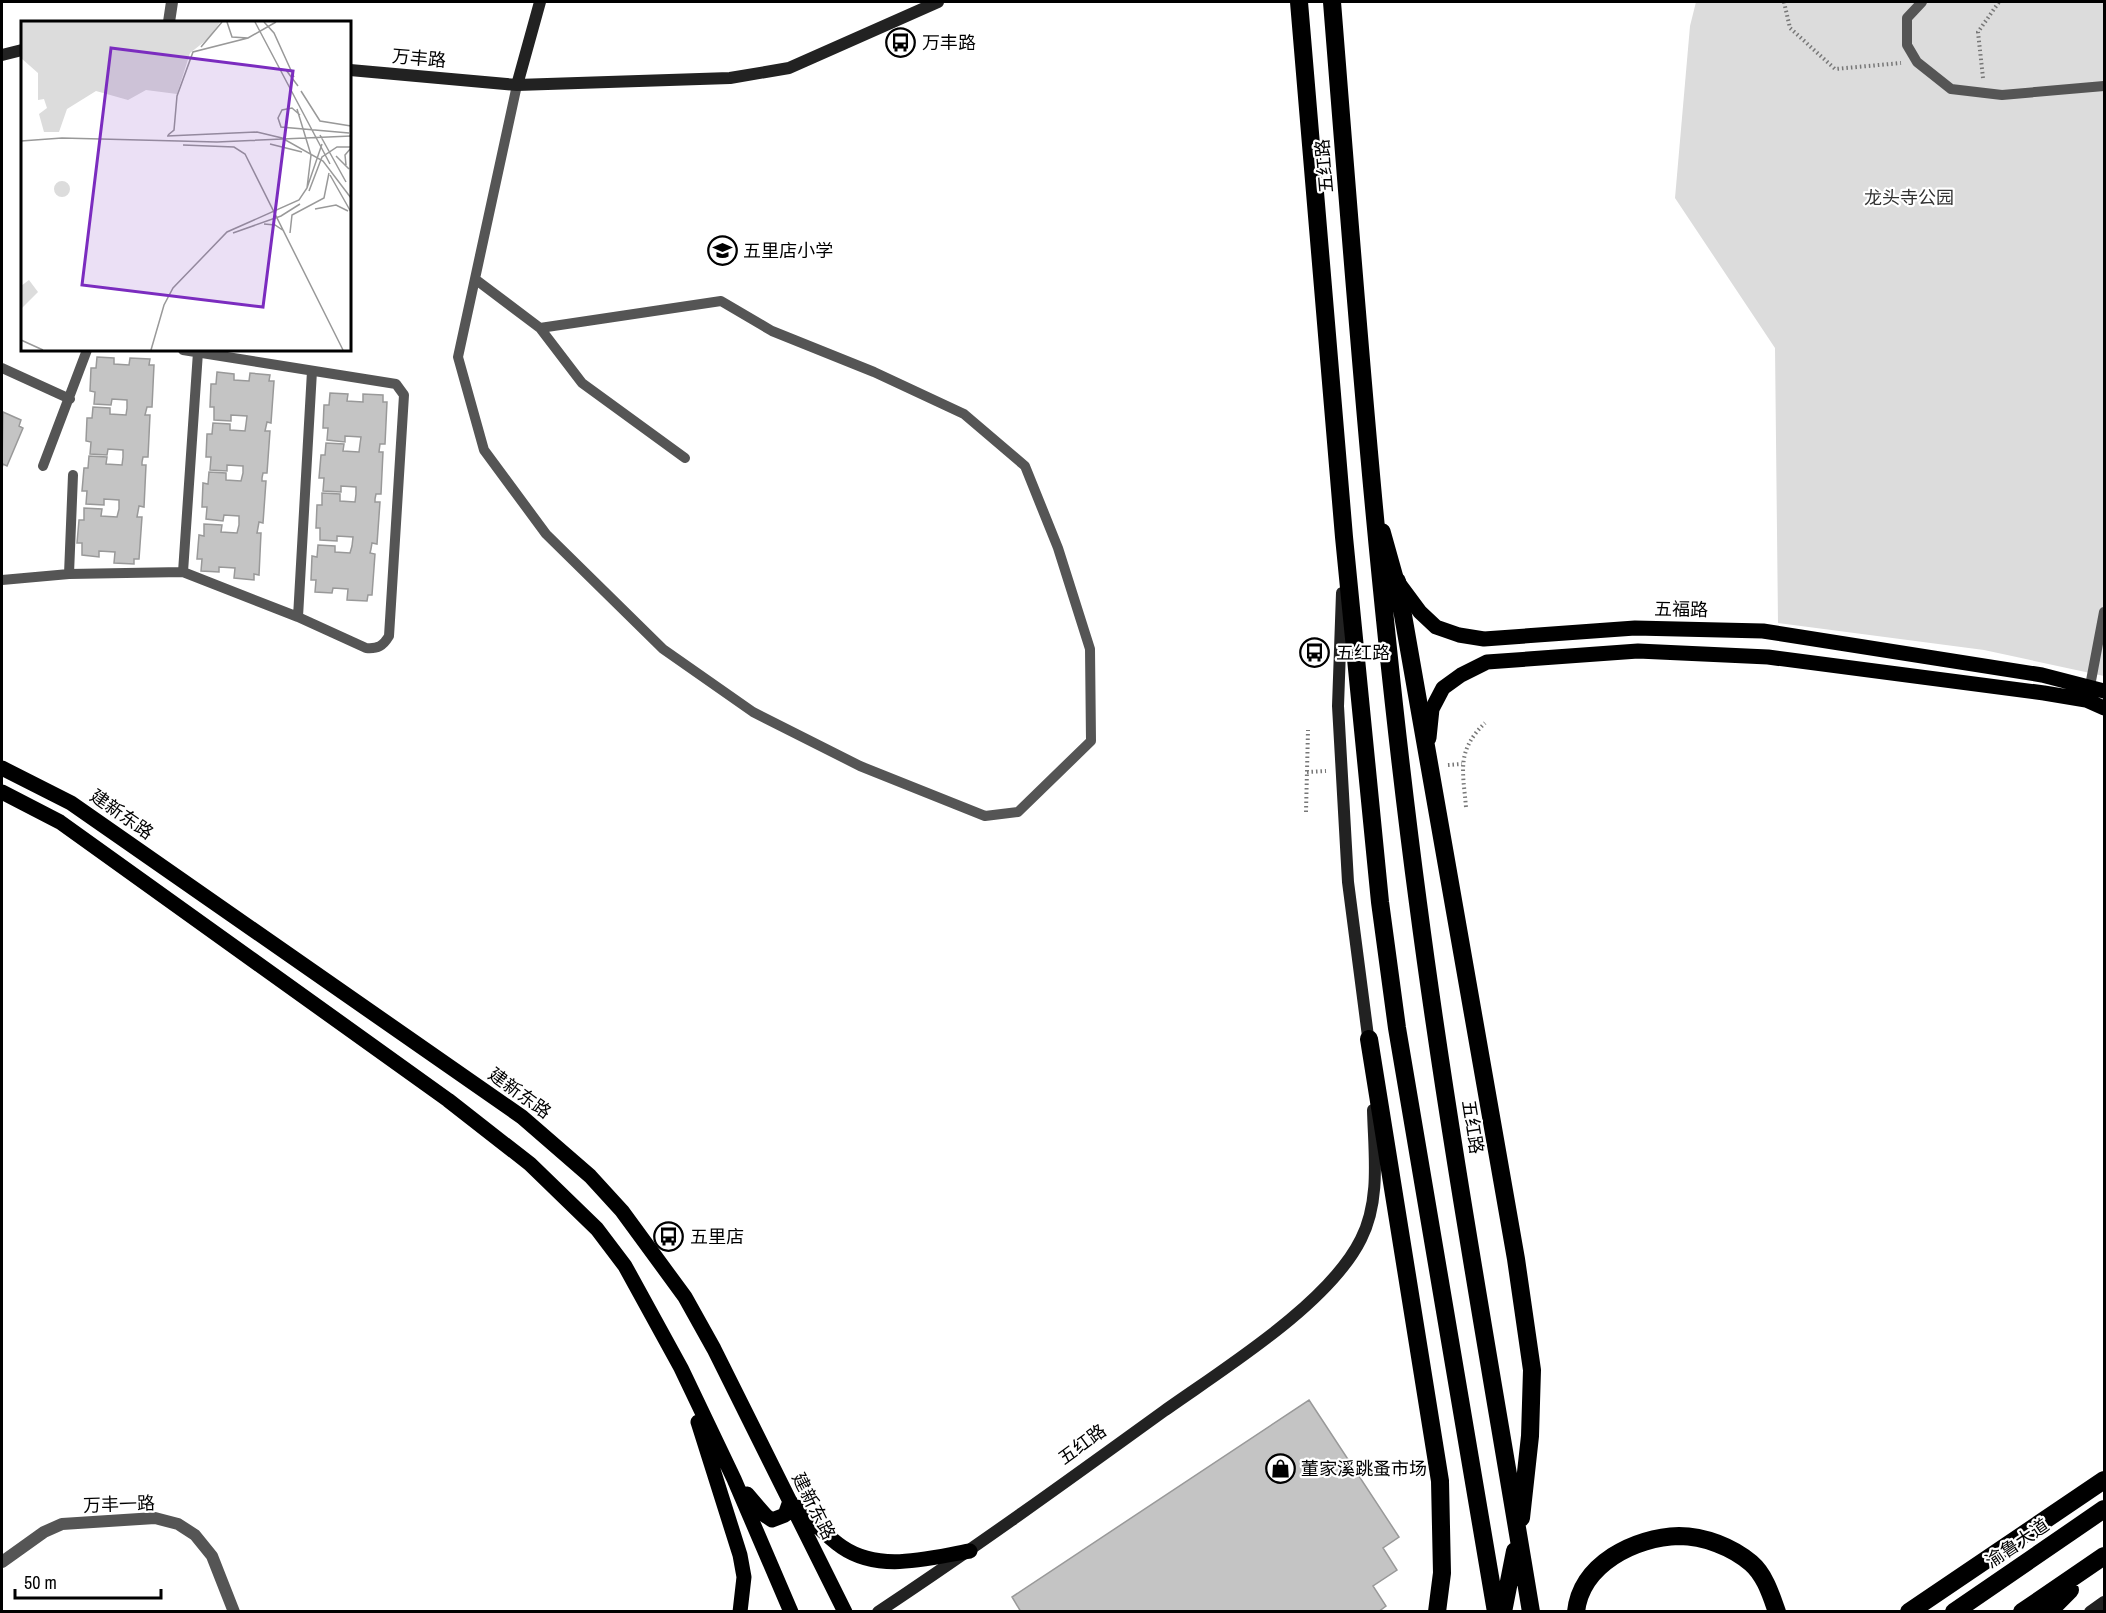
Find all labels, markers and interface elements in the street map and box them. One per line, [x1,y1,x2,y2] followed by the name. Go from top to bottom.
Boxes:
[21,21,351,351] inset map
[885,26,917,58] bus stop icon: 万丰路
[922,30,976,55] place label: 万丰路
[391,43,447,73] street label: 万丰路
[1309,138,1339,194] street label: 五红路
[1864,185,1954,210] park label: 龙头寺公园
[706,234,738,266] school or university icon: 五里店小学
[743,238,833,263] place label: 五里店小学
[1654,596,1708,622] street label: 五福路
[1299,636,1331,668] bus stop icon: 五红路
[1336,640,1390,665] place label: 五红路
[85,783,159,845] street label: 建新东路
[484,1062,556,1124] street label: 建新东路
[1456,1098,1490,1156] street label: 五红路
[653,1220,685,1252] bus stop icon: 五里店
[690,1224,744,1249] place label: 五里店
[1053,1418,1111,1470] street label: 五红路
[1264,1452,1296,1484] shop icon: 董家溪跳蚤市场
[1301,1456,1427,1481] place label: 董家溪跳蚤市场
[787,1468,841,1544] street label: 建新东路
[83,1490,155,1518] street label: 万丰一路
[1980,1513,2054,1573] street label: 渝鲁大道
[15,1562,160,1600] scale bar
[24,1570,57,1595] text: 50 m

